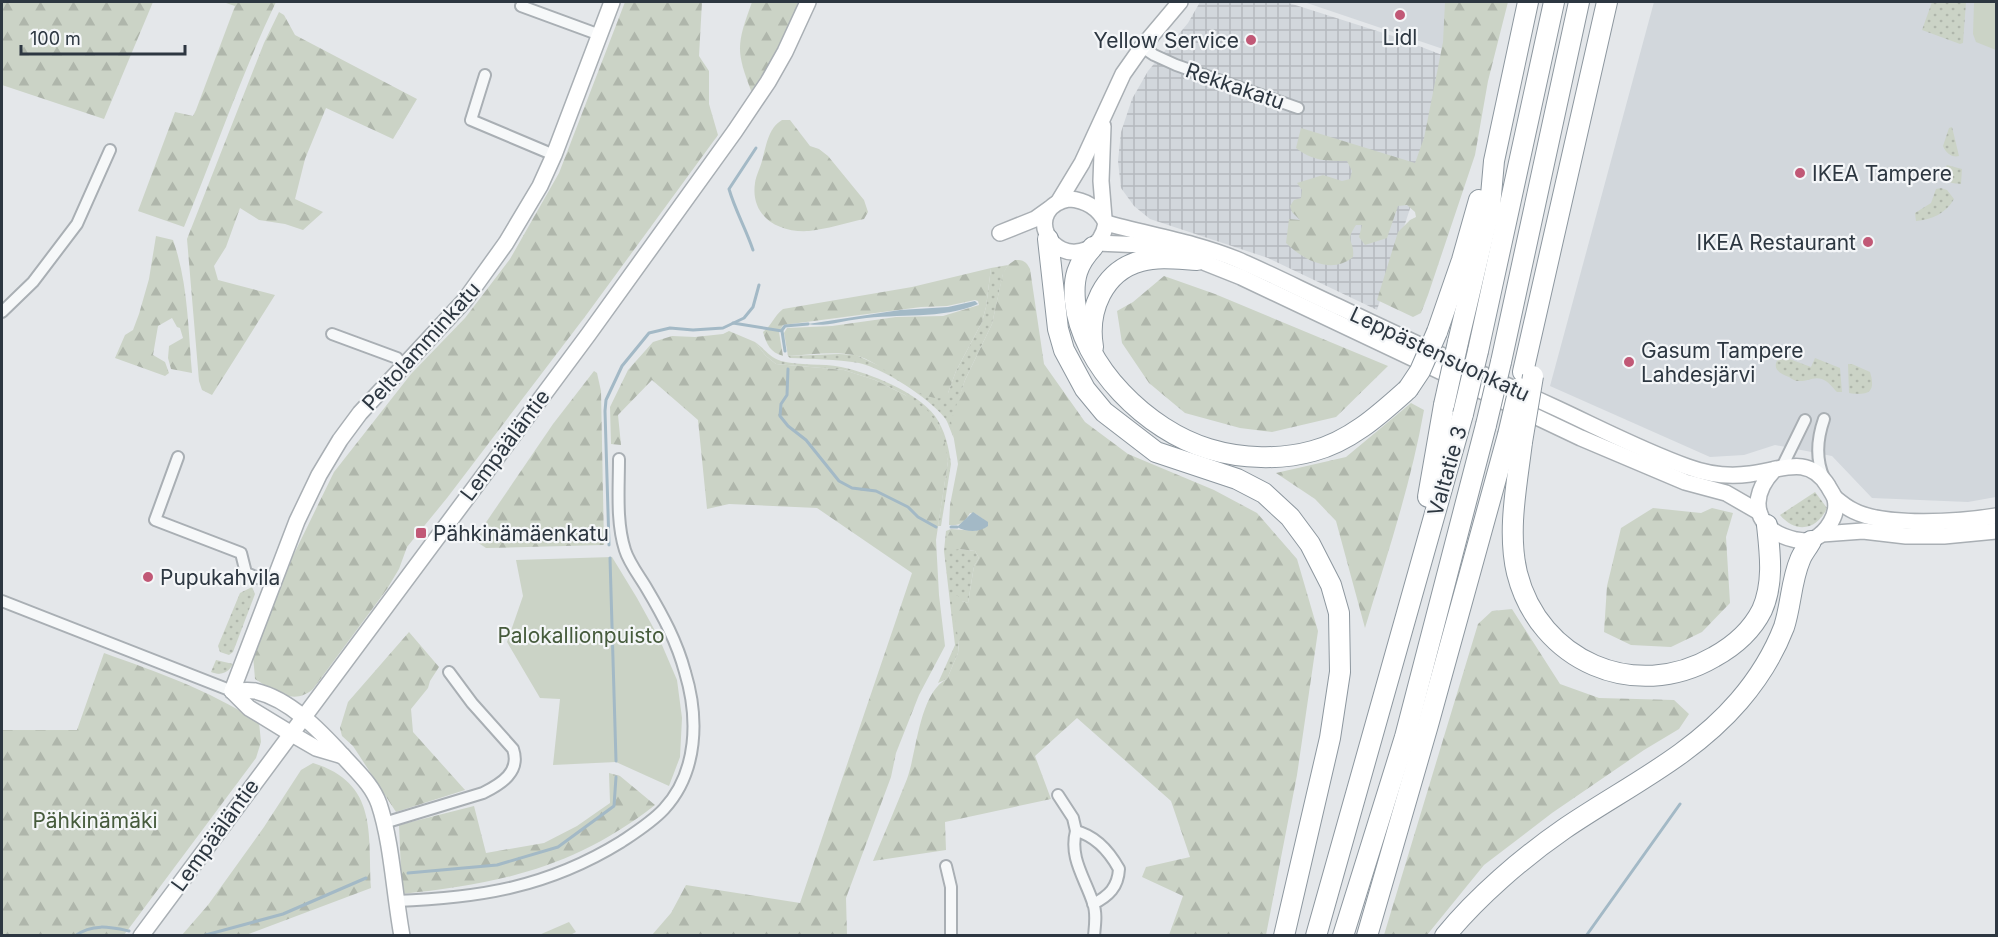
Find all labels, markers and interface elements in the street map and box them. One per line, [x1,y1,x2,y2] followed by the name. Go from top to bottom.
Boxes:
[1393,8,1407,22] marker: Lidl
[21,18,184,56] scale bar
[1383,25,1417,50] place label: Lidl
[30,28,81,49] text: 100 m
[1094,28,1239,53] place label: Yellow Service
[1244,33,1258,47] marker: Yellow Service
[1182,57,1288,115] street label: Rekkakatu
[1812,161,1952,186] place label: IKEA Tampere
[1793,166,1807,180] marker: IKEA Tampere
[1697,230,1856,255] place label: IKEA Restaurant
[1861,235,1875,249] marker: IKEA Restaurant
[357,277,485,415] street label: Peltolamminkatu
[1346,301,1534,407] street label: Leppästensuonkatu
[1641,338,1803,387] place label: Gasum Tampere Lahdesjärvi
[1622,355,1636,369] marker: Gasum Tampere Lahdesjärvi
[455,385,555,505] street label: Lempääläntie
[1422,423,1472,519] street label: Valtatie 3
[433,521,609,546] place label: Pähkinämäenkatu
[414,526,428,540] marker: Pähkinämäenkatu
[160,565,280,590] place label: Pupukahvila
[141,570,155,584] marker: Pupukahvila
[497,623,665,648] park label: Palokallionpuisto
[166,774,264,896] street label: Lempääläntie
[32,808,158,833] park label: Pähkinämäki

